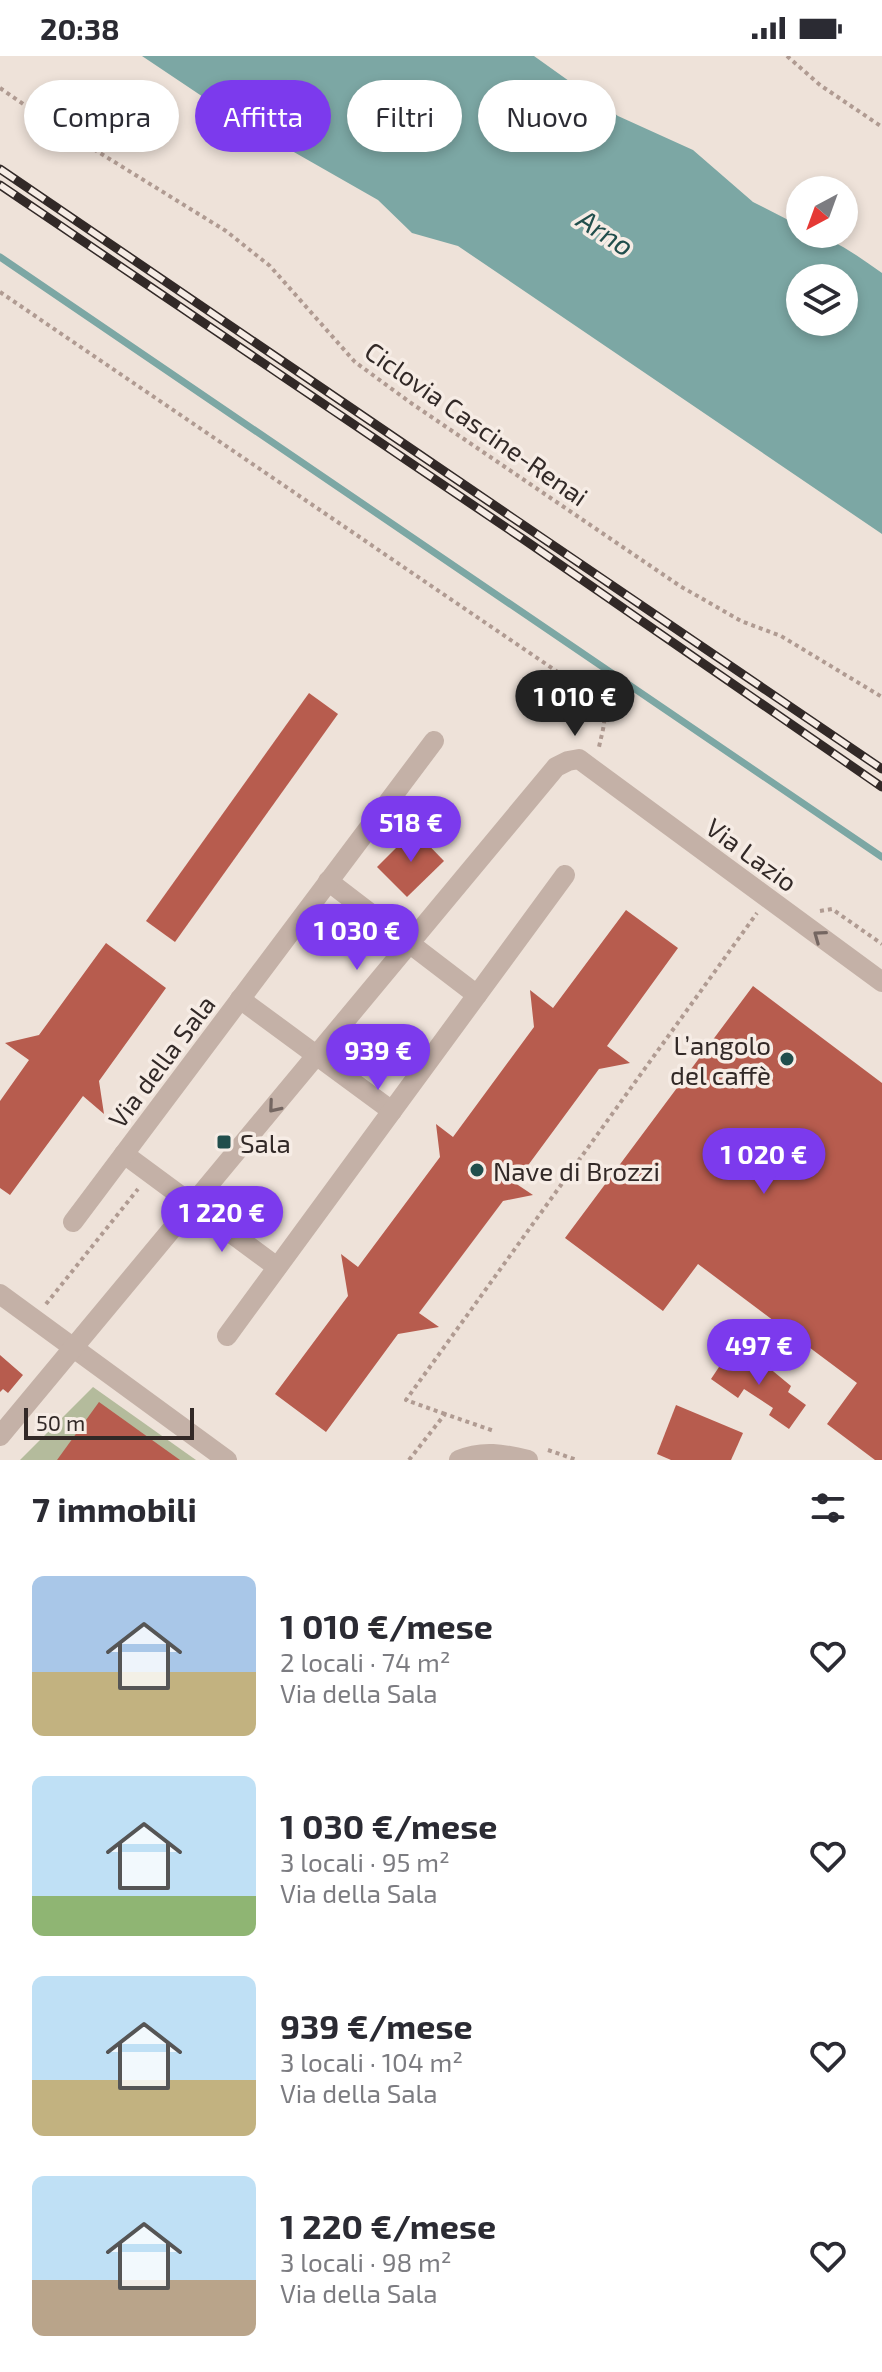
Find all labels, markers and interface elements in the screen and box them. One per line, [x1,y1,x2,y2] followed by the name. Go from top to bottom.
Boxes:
[40,10,120,46] text: 20:38
[24,80,179,152] chip: Compra
[195,80,331,152] chip: Affitta
[347,80,462,152] chip: Filtri
[478,80,616,152] chip: Nuovo
[786,176,858,248] north arrow
[786,176,858,336] map controls
[571,201,641,263] water label: Arno
[786,264,858,336] button: layers
[360,334,594,512] street label: Ciclovia Cascine-Renai
[501,670,649,738] pin: 1 010 €
[533,680,617,711] text: 1 010 €
[355,796,467,864] pin: 518 €
[379,806,443,837] text: 518 €
[701,811,803,897] street label: Via Lazio
[283,904,431,972] pin: 1 030 €
[314,914,400,945] text: 1 030 €
[813,931,828,946] one-way arrow
[101,989,221,1133] street label: Via della Sala
[322,1024,434,1092] pin: 939 €
[670,1029,771,1090] place label: L’angolo del caffè
[344,1034,412,1065] text: 939 €
[778,1050,796,1068] marker: L’angolo del caffè
[269,1098,284,1113] one-way arrow
[240,1127,291,1158] place label: Sala
[690,1128,838,1196] pin: 1 020 €
[215,1133,233,1151] marker: Sala
[720,1138,808,1169] text: 1 020 €
[493,1155,660,1186] place label: Nave di Brozzi
[468,1161,486,1179] marker: Nave di Brozzi
[148,1186,296,1254] pin: 1 220 €
[179,1196,265,1227] text: 1 220 €
[703,1319,815,1387] pin: 497 €
[725,1329,793,1360] text: 497 €
[24,1404,194,1440] scale bar
[36,1409,85,1435] text: 50 m
[806,1486,850,1530] icon: filters
[32,1488,197,1529] text: 7 immobili
[280,1605,493,1646] text: 1 010 €/mese
[96,1608,192,1704] icon: home
[806,1634,850,1678] icon: heart
[280,1646,450,1677] text: 2 locali · 74 m²
[280,1677,438,1708] text: Via della Sala
[280,1805,497,1846] text: 1 030 €/mese
[96,1808,192,1904] icon: home
[806,1834,850,1878] icon: heart
[280,1846,450,1877] text: 3 locali · 95 m²
[280,1877,438,1908] text: Via della Sala
[280,2005,473,2046] text: 939 €/mese
[96,2008,192,2104] icon: home
[806,2034,850,2078] icon: heart
[280,2046,463,2077] text: 3 locali · 104 m²
[280,2077,438,2108] text: Via della Sala
[280,2205,496,2246] text: 1 220 €/mese
[96,2208,192,2304] icon: home
[806,2234,850,2278] icon: heart
[280,2246,452,2277] text: 3 locali · 98 m²
[280,2277,438,2308] text: Via della Sala

